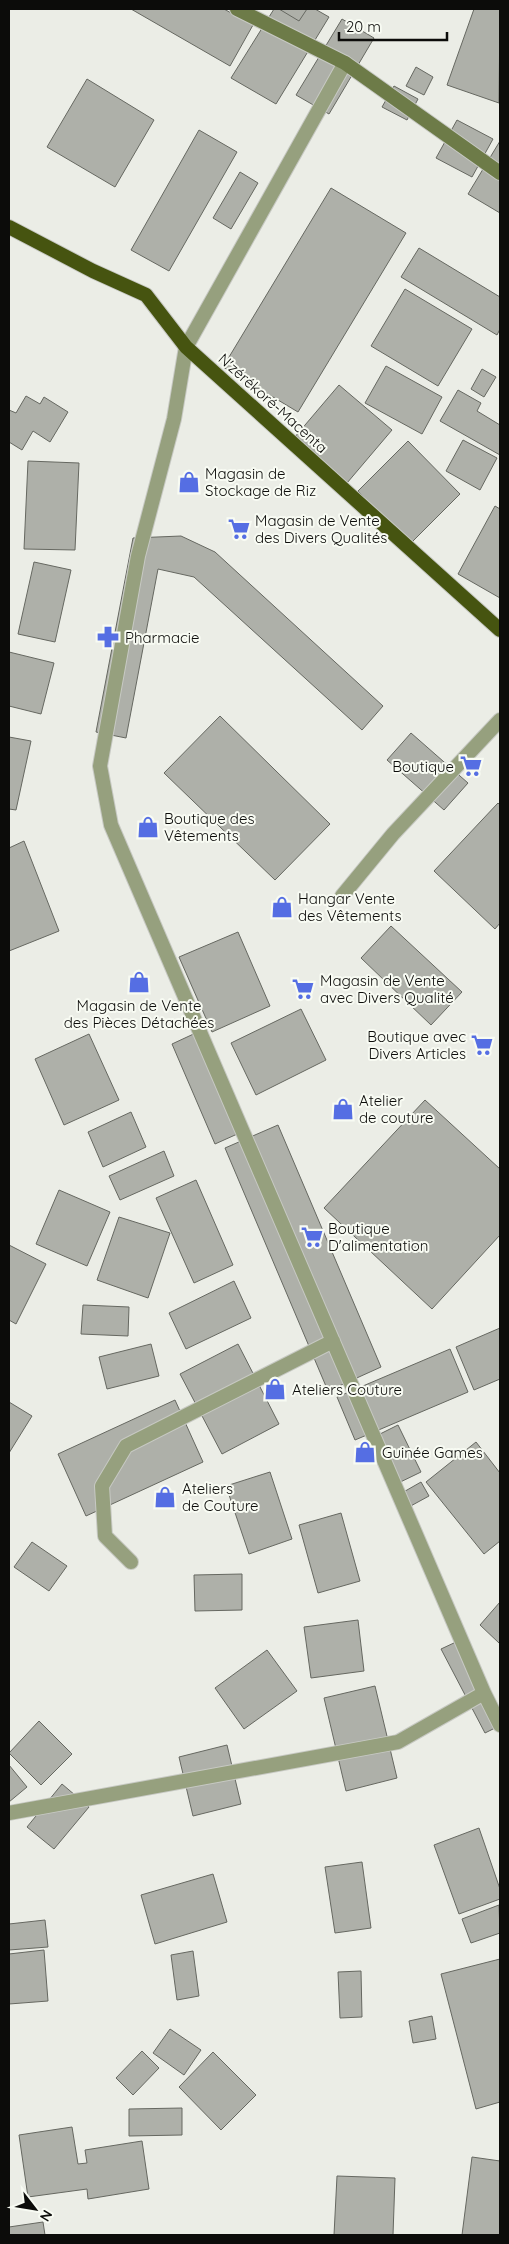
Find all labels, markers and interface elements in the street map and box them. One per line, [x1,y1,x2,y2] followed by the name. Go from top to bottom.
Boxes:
[339,10,446,42] scale bar
[346,17,381,36] text: 20 m
[214,349,332,457] street label: N'zérékoré-Macenta
[205,464,316,500] place label: Magasin de Stockage de Riz
[176,469,202,495] shop icon: Magasin de Stockage de Riz
[255,511,387,547] place label: Magasin de Vente des Divers Qualités
[226,516,252,542] supermarket icon: Magasin de Vente des Divers Qualités
[95,624,121,650] pharmacy icon: Pharmacie
[125,628,200,647] place label: Pharmacie
[458,753,484,779] supermarket icon: Boutique
[392,757,454,776] place label: Boutique
[164,809,254,845] place label: Boutique des Vêtements
[135,814,161,840] shop icon: Boutique des Vêtements
[298,889,402,925] place label: Hangar Vente des Vêtements
[269,894,295,920] shop icon: Hangar Vente des Vêtements
[126,969,152,995] shop icon: Magasin de Vente des Pièces Détachées
[320,971,454,1007] place label: Magasin de Vente avec Divers Qualité
[290,976,316,1002] supermarket icon: Magasin de Vente avec Divers Qualité
[64,996,214,1032] place label: Magasin de Vente des Pièces Détachées
[367,1027,466,1063] place label: Boutique avec Divers Articles
[469,1032,495,1058] supermarket icon: Boutique avec Divers Articles
[359,1091,434,1127] place label: Atelier de couture
[330,1096,356,1122] shop icon: Atelier de couture
[328,1219,428,1255] place label: Boutique D'alimentation
[299,1224,325,1250] supermarket icon: Boutique D'alimentation
[262,1376,288,1402] shop icon: Ateliers Couture
[292,1380,402,1399] place label: Ateliers Couture
[352,1439,378,1465] shop icon: Guinée Games
[382,1443,483,1462] place label: Guinée Games
[182,1479,259,1515] place label: Ateliers de Couture
[152,1484,178,1510] shop icon: Ateliers de Couture
[10,2184,60,2234] north arrow
[36,2207,57,2225] text: N

